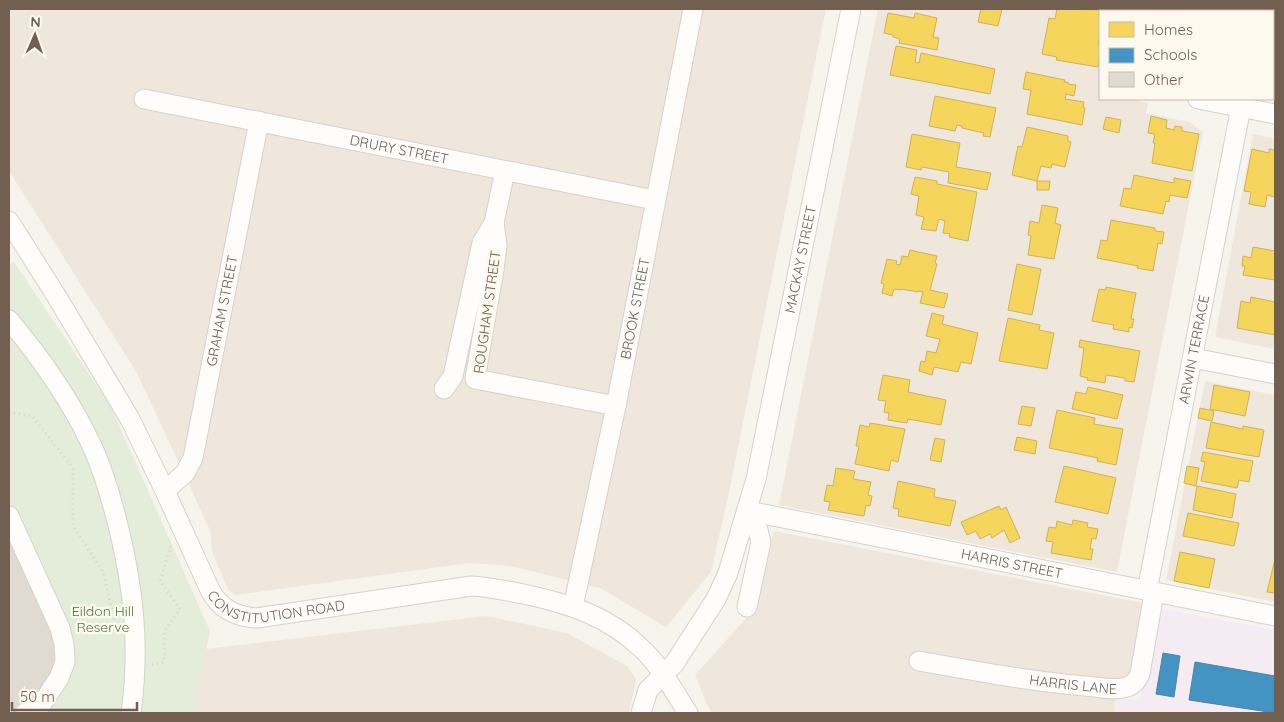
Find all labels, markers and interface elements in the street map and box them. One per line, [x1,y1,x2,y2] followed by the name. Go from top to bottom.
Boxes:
[10,10,60,60] north arrow
[1099,10,1274,100] legend
[30,13,41,31] text: N
[1144,20,1193,39] text: Homes
[1144,45,1197,64] text: Schools
[1144,70,1184,89] text: Other
[348,131,450,168] street label: DRURY STREET
[781,204,820,315] street label: MACKAY STREET
[469,249,505,375] street label: ROUGHAM STREET
[202,254,242,368] street label: GRAHAM STREET
[616,256,654,361] street label: BROOK STREET
[1175,293,1213,406] street label: ARWIN TERRACE
[959,545,1064,582] street label: HARRIS STREET
[203,587,346,627] street label: CONSTITUTION ROAD
[72,602,134,636] park label: Eildon Hill Reserve
[1028,671,1117,698] street label: HARRIS LANE
[12,680,138,712] scale bar
[20,687,55,706] text: 50 m

